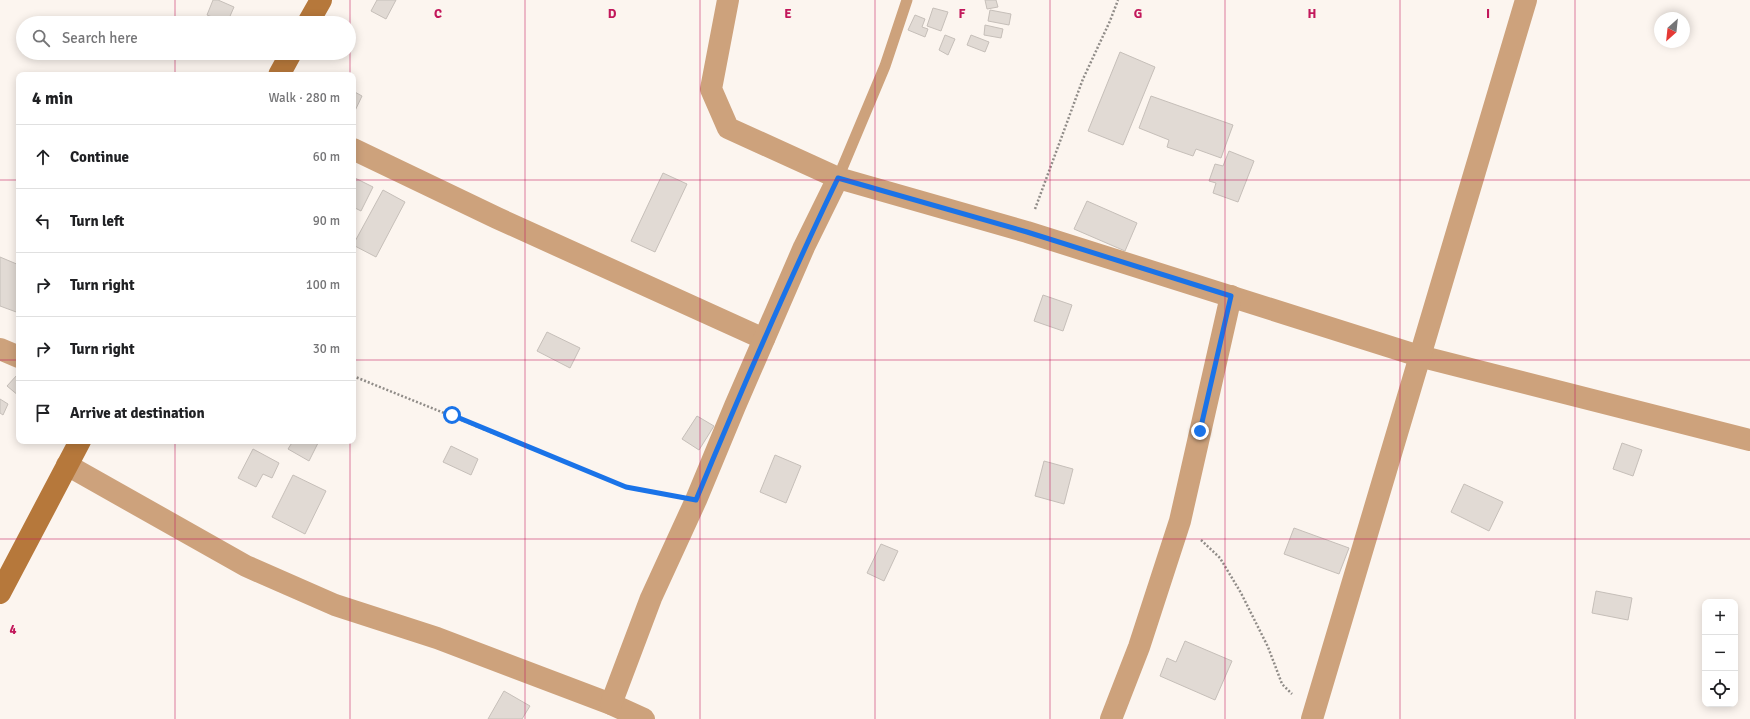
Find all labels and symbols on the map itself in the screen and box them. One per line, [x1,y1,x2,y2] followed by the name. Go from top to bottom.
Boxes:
[434,6,442,22] text: C
[608,6,617,22] text: D
[784,6,792,22] text: E
[959,6,966,22] text: F
[1134,6,1142,22] text: G
[1308,6,1316,22] text: H
[1486,6,1490,22] text: I
[1654,12,1690,48] north arrow
[443,406,461,424] route start
[1191,422,1209,440] route end
[9,622,17,638] text: 4

